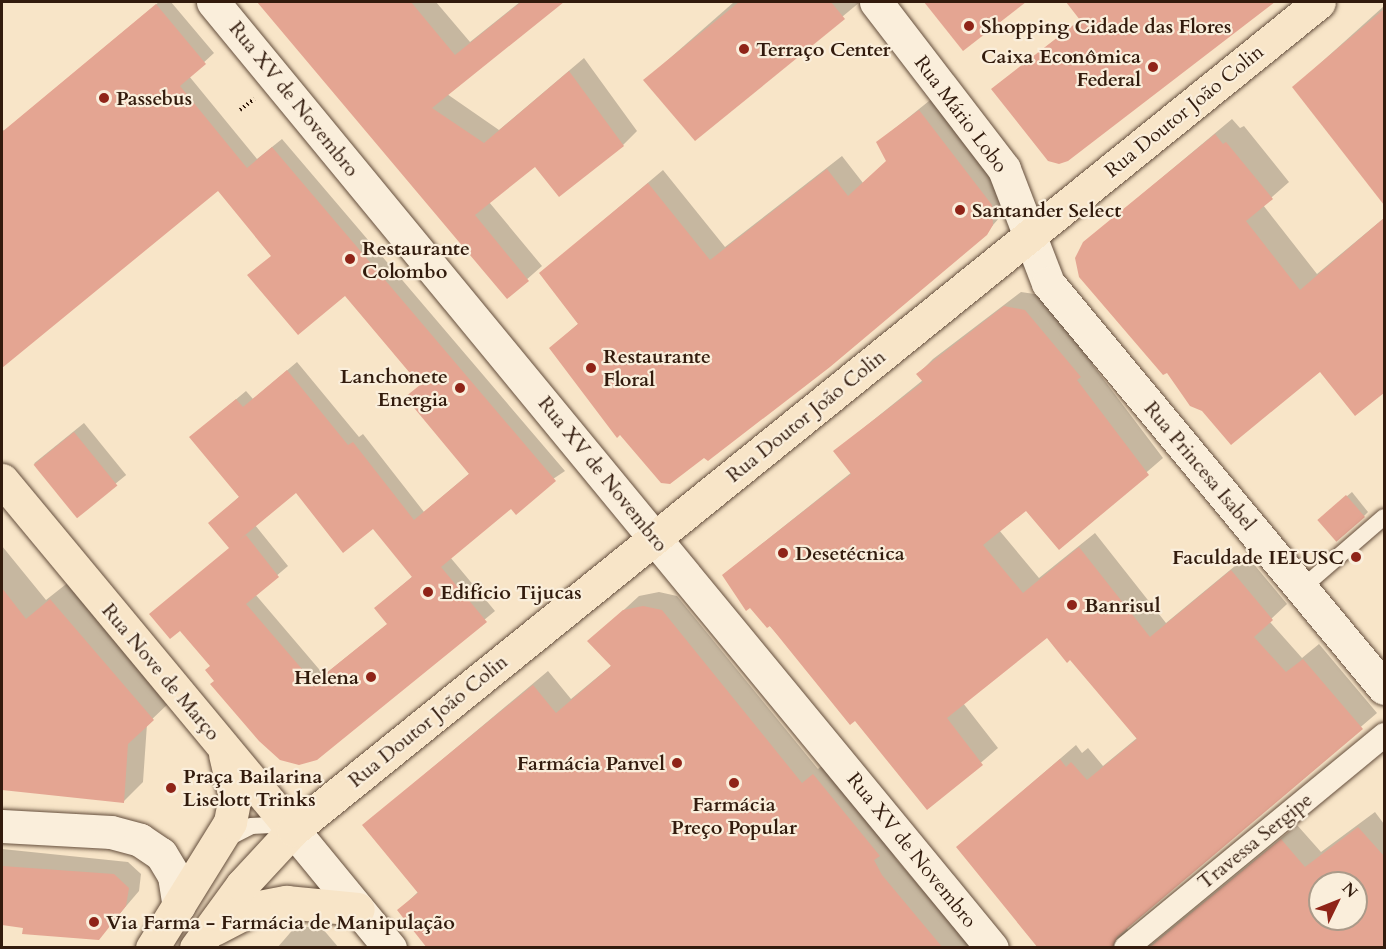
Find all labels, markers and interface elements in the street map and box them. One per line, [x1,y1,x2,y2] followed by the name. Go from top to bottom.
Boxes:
[981,14,1231,38] place label: Shopping Cidade das Flores
[224,17,364,181] street label: Rua XV de Novembro
[962,19,976,33] marker: Shopping Cidade das Flores
[756,37,891,61] place label: Terraço Center
[1100,40,1268,182] street label: Rua Doutor João Colin
[737,42,751,56] marker: Terraço Center
[981,44,1141,91] place label: Caixa Econômica Federal
[909,51,1013,177] street label: Rua Mário Lobo
[1146,60,1160,74] marker: Caixa Econômica Federal
[116,86,192,110] place label: Passebus
[97,91,111,105] marker: Passebus
[972,198,1121,222] place label: Santander Select
[953,203,967,217] marker: Santander Select
[362,236,470,283] place label: Restaurante Colombo
[343,252,357,266] marker: Restaurante Colombo
[603,344,711,391] place label: Restaurante Floral
[722,345,890,487] street label: Rua Doutor João Colin
[584,361,598,375] marker: Restaurante Floral
[340,365,448,412] place label: Lanchonete Energia
[453,381,467,395] marker: Lanchonete Energia
[533,392,673,556] street label: Rua XV de Novembro
[1139,397,1261,535] street label: Rua Princesa Isabel
[795,541,905,565] place label: Desetécnica
[1172,545,1344,569] place label: Faculdade IELUSC
[776,546,790,560] marker: Desetécnica
[1349,550,1363,564] marker: Faculdade IELUSC
[440,580,582,604] place label: Edifício Tijucas
[421,585,435,599] marker: Edifício Tijucas
[1084,593,1161,617] place label: Banrisul
[1065,598,1079,612] marker: Banrisul
[97,599,225,745] street label: Rua Nove de Março
[344,650,512,792] street label: Rua Doutor João Colin
[294,665,359,689] place label: Helena
[364,670,378,684] marker: Helena
[517,751,665,775] place label: Farmácia Panvel
[670,756,684,770] marker: Farmácia Panvel
[183,765,322,812] place label: Praça Bailarina Liselott Trinks
[842,768,982,932] street label: Rua XV de Novembro
[727,776,741,790] marker: Farmácia Preço Popular
[164,781,178,795] marker: Praça Bailarina Liselott Trinks
[1193,788,1317,894] street label: Travessa Sergipe
[671,792,797,839] place label: Farmácia Preço Popular
[1308,871,1368,931] north arrow
[1337,878,1362,903] text: N
[106,910,455,934] place label: Via Farma - Farmácia de Manipulação
[87,915,101,929] marker: Via Farma - Farmácia de Manipulação

